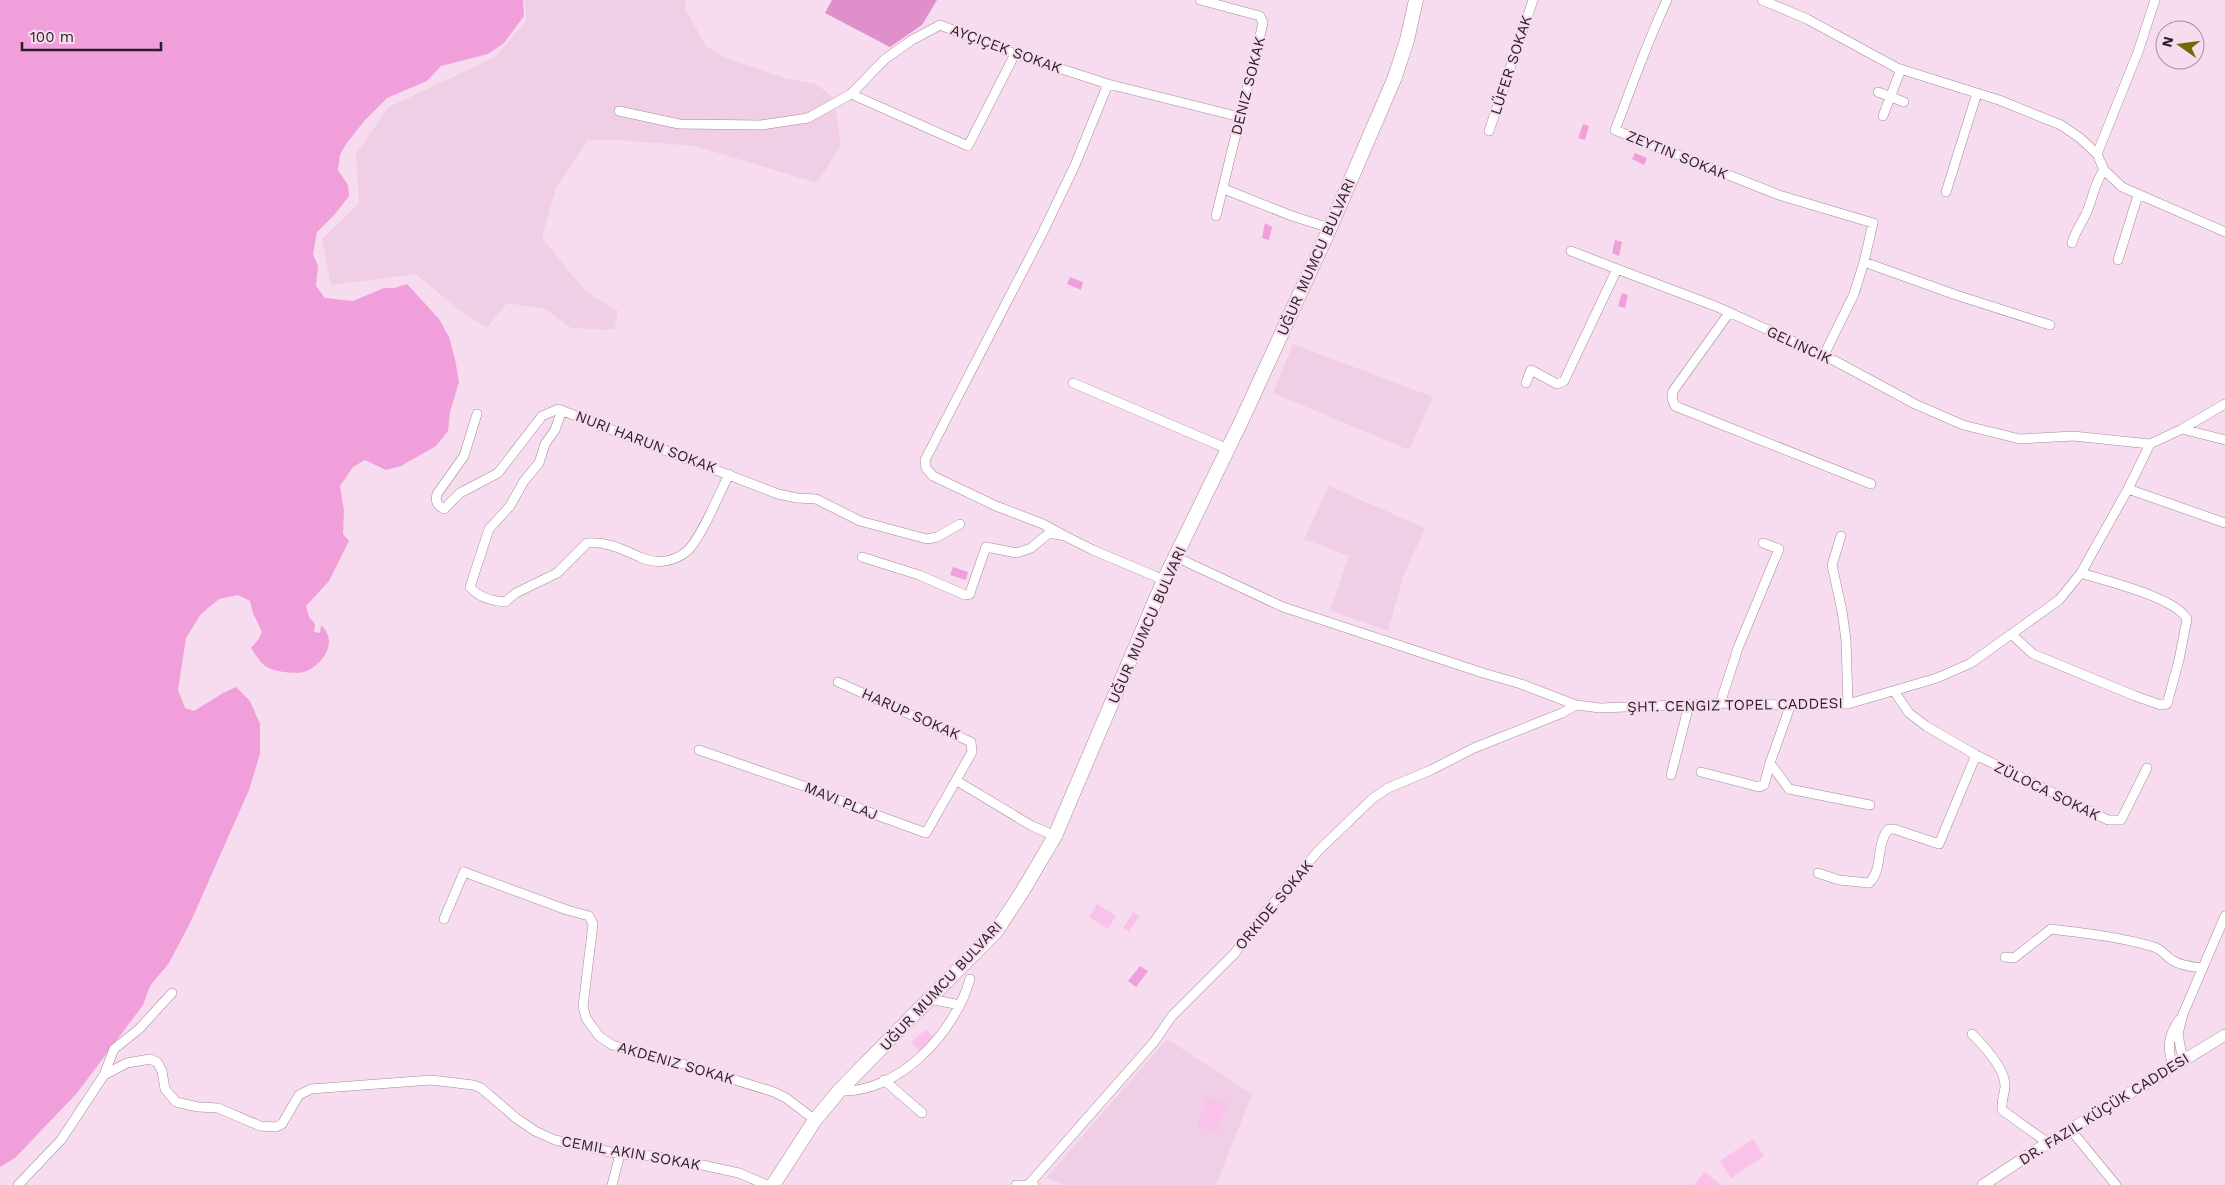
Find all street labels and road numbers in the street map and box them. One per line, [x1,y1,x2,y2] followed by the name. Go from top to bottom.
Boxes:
[1486,13,1536,117] street label: LŰFER SOKAK
[948,21,1064,78] street label: AYÇIÇEK SOKAK
[1227,35,1269,137] street label: DENIZ SOKAK
[1624,126,1730,184] street label: ZEYTIN SOKAK
[1273,175,1359,339] street label: UĞUR MUMCU BULVARI
[1764,322,1834,368] street label: GELINCIK
[573,407,719,477] street label: NURI HARUN SOKAK
[1104,543,1190,707] street label: UĞUR MUMCU BULVARI
[859,684,963,744] street label: HARUP SOKAK
[1627,694,1843,716] street label: ŞHT. CENGIZ TOPEL CADDESI
[1991,758,2103,824] street label: ZÜLOCA SOKAK
[802,778,880,824] street label: MAVI PLAJ
[1231,856,1317,953] street label: ORKIDE SOKAK
[876,918,1006,1054] street label: UĞUR MUMCU BULVARI
[616,1038,737,1088] street label: AKDENIZ SOKAK
[2016,1049,2192,1169] street label: DR. FAZIL KÜÇÜK CADDESI
[560,1132,702,1174] street label: CEMIL AKIN SOKAK

